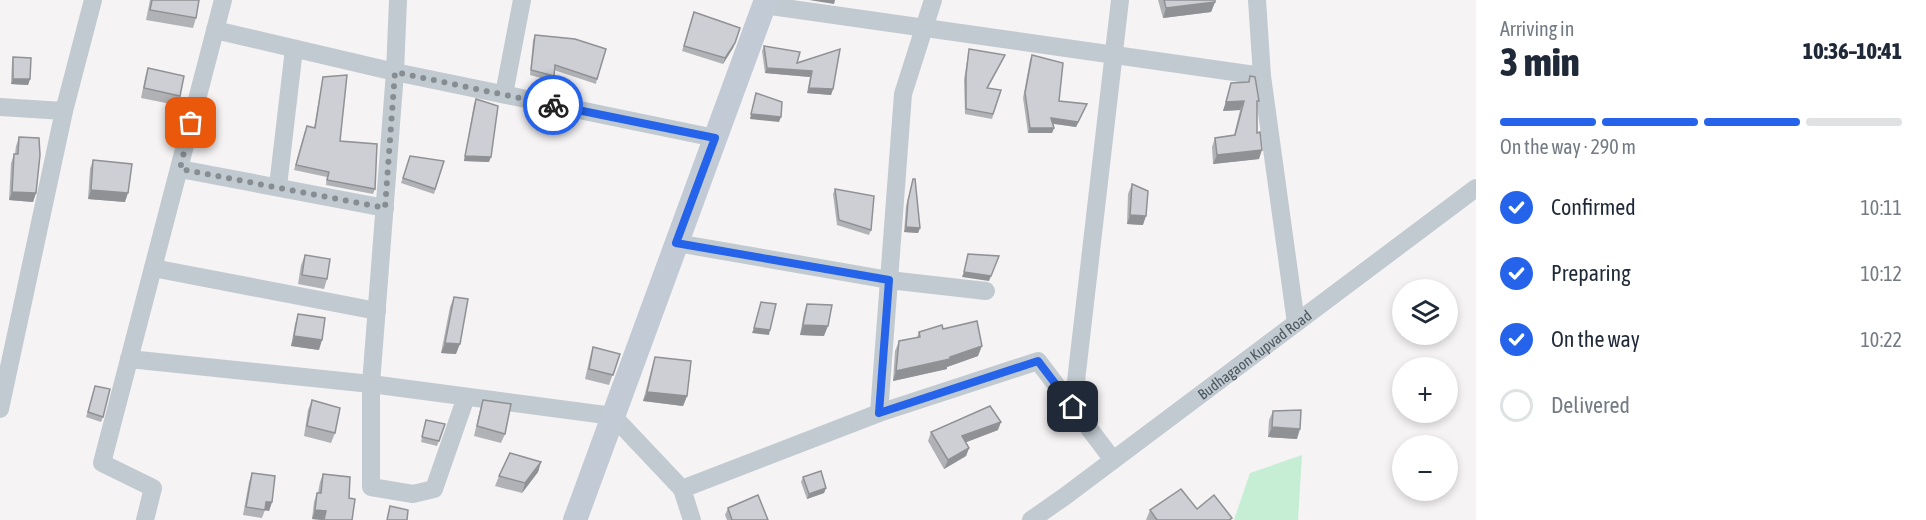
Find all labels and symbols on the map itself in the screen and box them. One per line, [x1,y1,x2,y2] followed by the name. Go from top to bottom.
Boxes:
[523,75,583,135] courier
[165,97,216,148] pin
[1194,306,1314,402] street label: Budhagaon Kupvad Road
[1047,381,1098,432] pin

